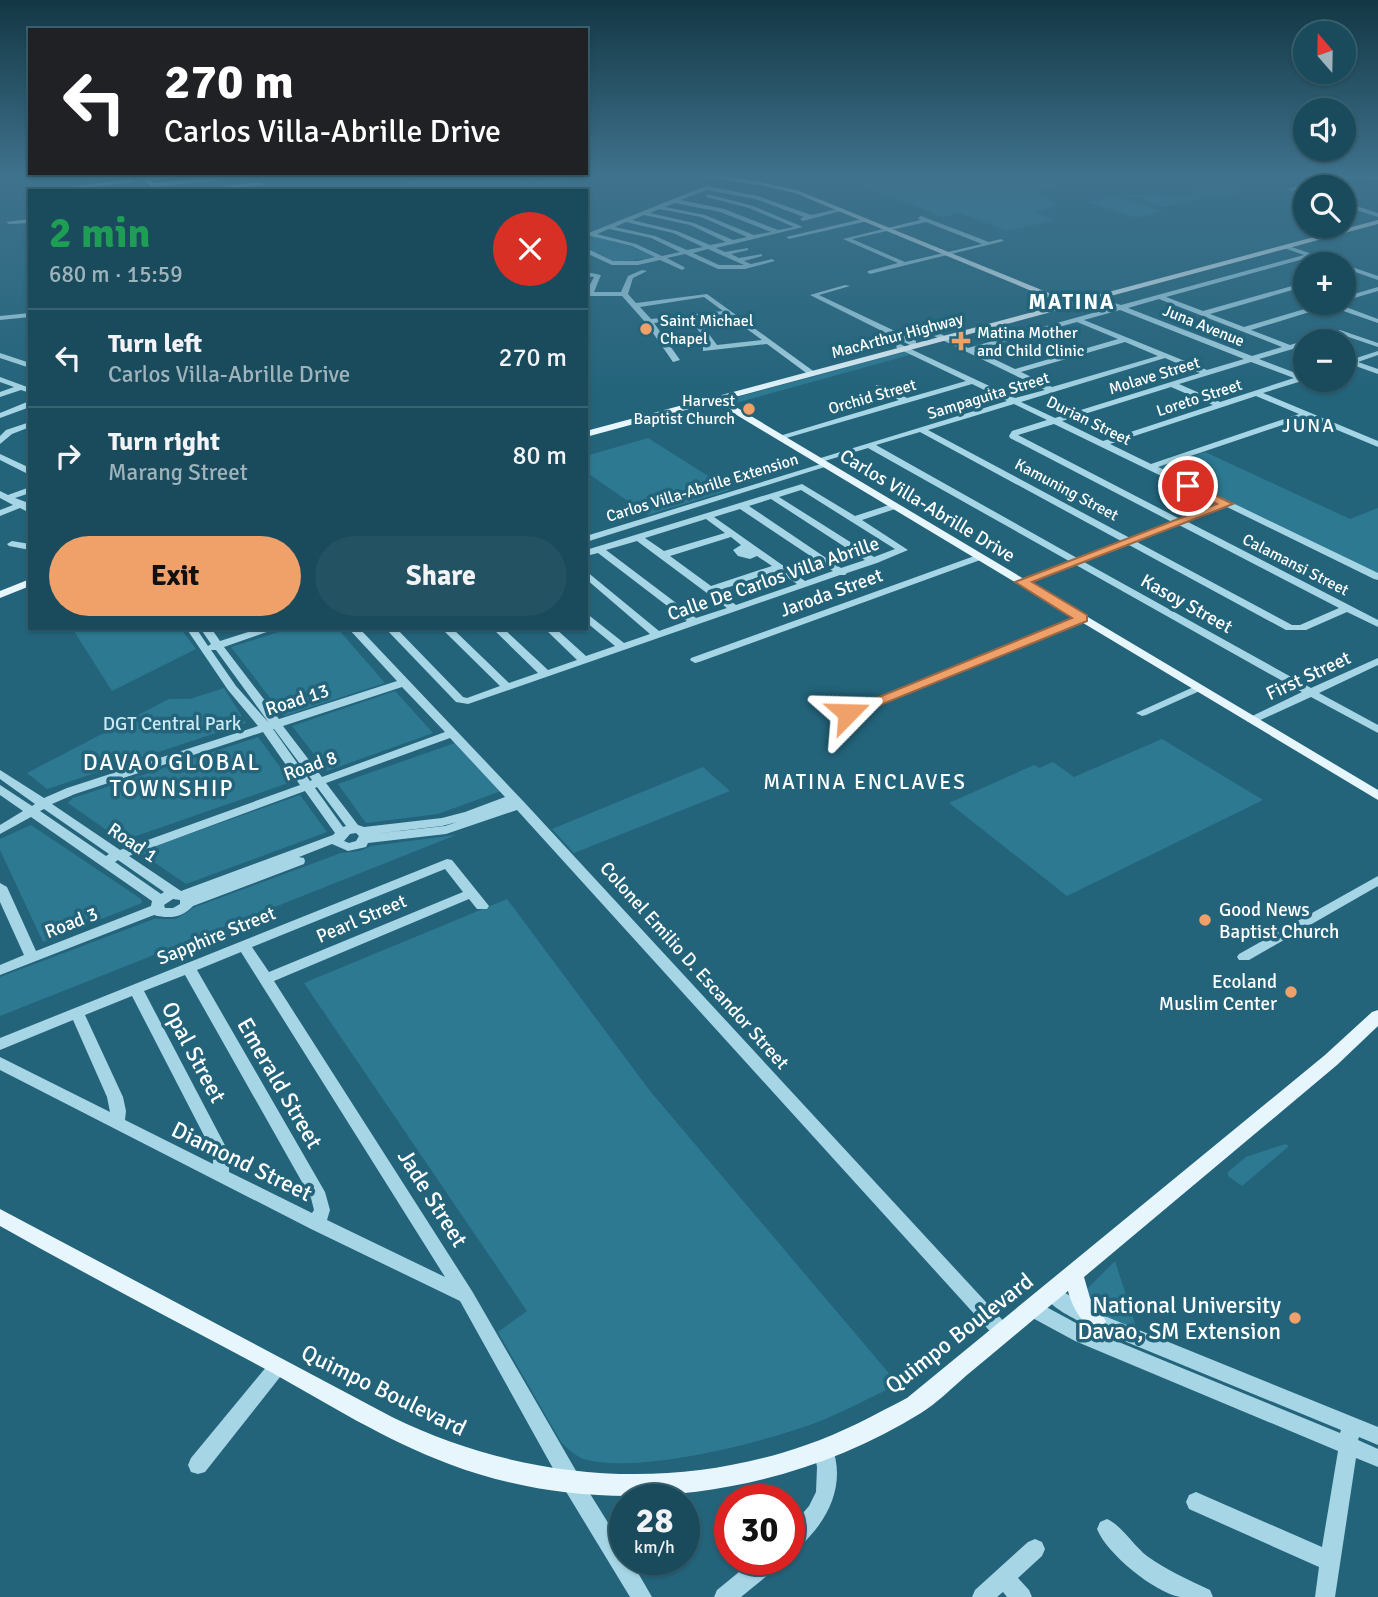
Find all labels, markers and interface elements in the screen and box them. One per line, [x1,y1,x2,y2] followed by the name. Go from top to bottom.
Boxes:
[1293,21,1356,84] north arrow
[1293,21,1356,392] map controls
[164,52,294,112] text: 270 m
[49,56,140,147] icon: left
[1293,98,1356,161] button: sound
[164,112,501,151] text: Carlos Villa-Abrille Drive
[1293,175,1356,238] button: search
[49,208,150,259] text: 2 min
[493,212,567,286] button: close
[1293,252,1356,315] button: +
[49,260,183,289] text: 680 m · 15:59
[1029,289,1116,315] district label: MATINA
[1160,300,1247,351] street label: Juna Avenue
[829,309,966,363] street label: MacArthur Highway
[660,311,754,349] place label: Saint Michael Chapel
[638,321,654,337] marker: Saint Michael Chapel
[977,323,1084,361] place label: Matina Mother and Child Clinic
[108,328,202,360] text: Turn left
[1293,329,1356,392] button: −
[951,331,971,351] marker: Matina Mother and Child Clinic
[49,339,87,377] icon: left
[498,342,567,374] text: 270 m
[1106,353,1203,399] street label: Molave Street
[108,360,350,389] text: Carlos Villa-Abrille Drive
[925,368,1052,424] street label: Sampaguita Street
[826,375,919,419] street label: Orchid Street
[1154,375,1245,421] street label: Loreto Street
[634,391,735,429] place label: Harvest Baptist Church
[1043,392,1134,450] street label: Durian Street
[741,401,757,417] marker: Harvest Baptist Church
[1282,414,1336,438] district label: JUNA
[108,426,220,458] text: Turn right
[49,437,87,475] icon: right
[512,440,567,472] text: 80 m
[836,444,1019,568] street label: Carlos Villa-Abrille Drive
[604,449,801,527] street label: Carlos Villa-Abrille Extension
[1011,454,1122,526] street label: Kamuning Street
[1158,456,1218,516] pin
[108,458,248,487] text: Marang Street
[1169,467,1207,505] icon: arrive
[1239,529,1352,600] street label: Calamansi Street
[664,531,882,626] street label: Calle De Carlos Villa Abrille
[49,536,301,616] button: Exit
[315,536,567,616] button: Share
[777,563,886,623] street label: Jaroda Street
[1136,569,1237,639] street label: Kasoy Street
[1262,646,1355,706] street label: First Street
[811,676,885,750] position arrow
[263,678,332,721] street label: Road 13
[103,712,242,736] park label: DGT Central Park
[280,745,340,787] street label: Road 8
[83,748,261,803] district label: DAVAO GLOBAL TOWNSHIP
[763,769,967,795] district label: MATINA ENCLAVES
[103,817,162,868] street label: Road 1
[595,857,794,1075] street label: Colonel Emilio D. Escandor Street
[313,889,410,949] street label: Pearl Street
[1219,898,1339,944] place label: Good News Baptist Church
[154,901,279,971] street label: Sapphire Street
[41,902,101,944] street label: Road 3
[1197,912,1213,928] marker: Good News Baptist Church
[1159,970,1277,1016] place label: Ecoland Muslim Center
[1283,984,1299,1000] marker: Ecoland Muslim Center
[155,997,232,1108] street label: Opal Street
[230,1013,329,1154] street label: Emerald Street
[167,1115,317,1208] street label: Diamond Street
[391,1144,474,1253] street label: Jade Street
[879,1267,1039,1400] street label: Quimpo Boulevard
[1077,1291,1281,1346] place label: National University Davao, SM Extension
[1287,1310,1303,1326] marker: National University Davao, SM Extension
[297,1338,471,1443] street label: Quimpo Boulevard
[714,1484,805,1575] speed limit sign: 30
[636,1499,673,1542] text: 28
[634,1536,675,1558] text: km/h

